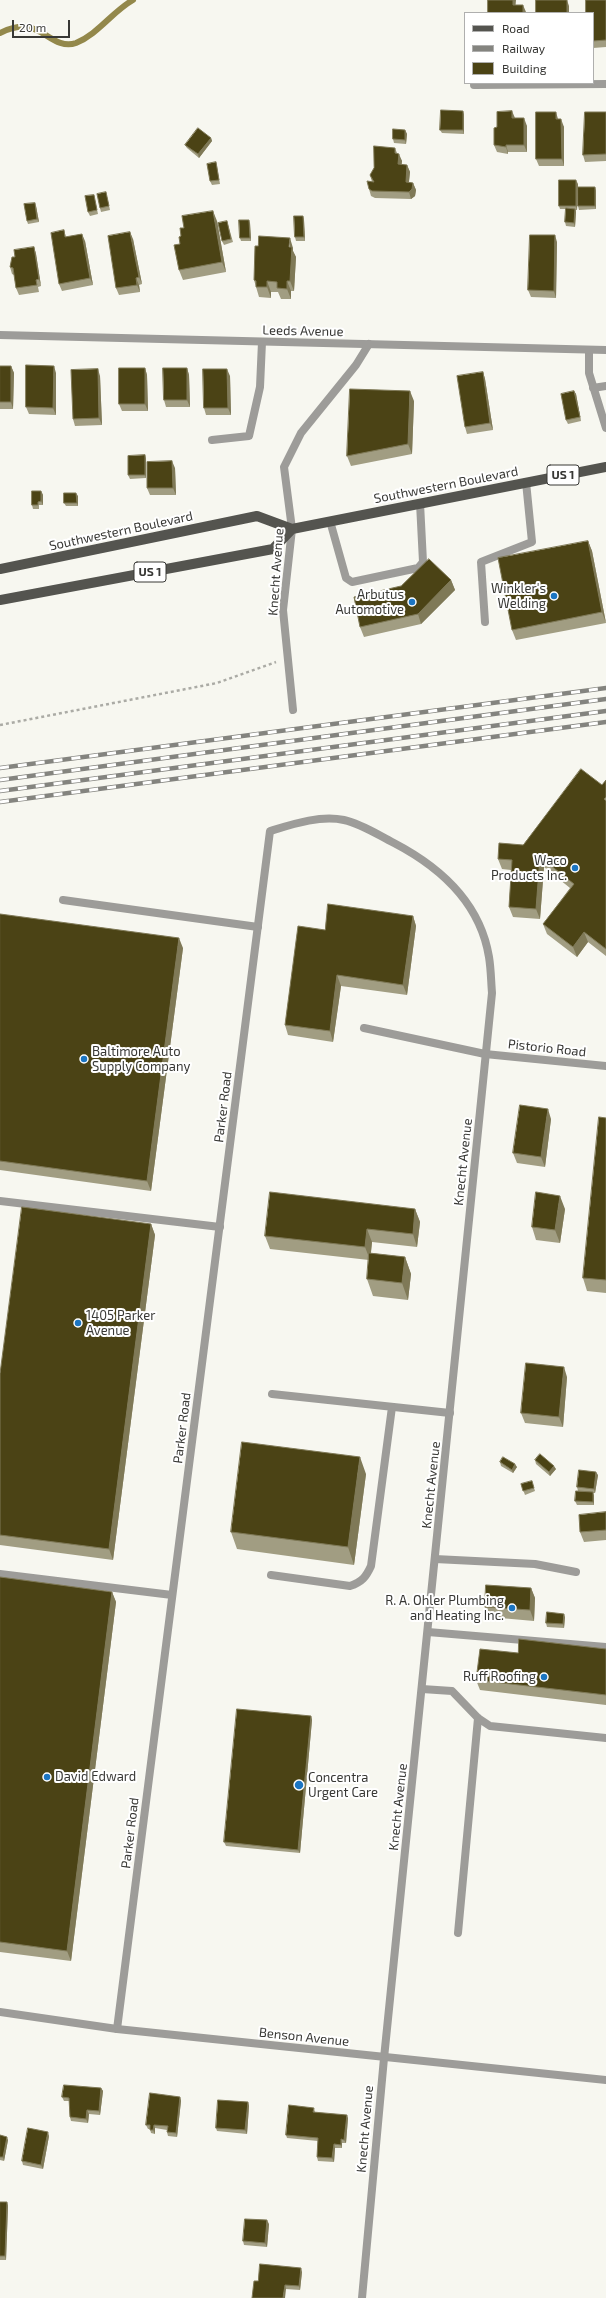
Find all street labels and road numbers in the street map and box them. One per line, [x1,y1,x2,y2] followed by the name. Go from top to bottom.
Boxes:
[262,322,344,340] street label: Leeds Avenue
[373,463,519,507] street label: Southwestern Boulevard
[547,465,579,485] road number: US 1
[48,508,194,554] street label: Southwestern Boulevard
[265,528,287,616] street label: Knecht Avenue
[134,562,166,582] road number: US 1
[507,1036,587,1060] street label: Pistorio Road
[211,1071,235,1143] street label: Parker Road
[451,1118,475,1206] street label: Knecht Avenue
[170,1392,194,1464] street label: Parker Road
[419,1441,443,1529] street label: Knecht Avenue
[386,1763,410,1851] street label: Knecht Avenue
[118,1797,142,1869] street label: Parker Road
[258,2025,350,2049] street label: Benson Avenue
[353,2085,377,2173] street label: Knecht Avenue

